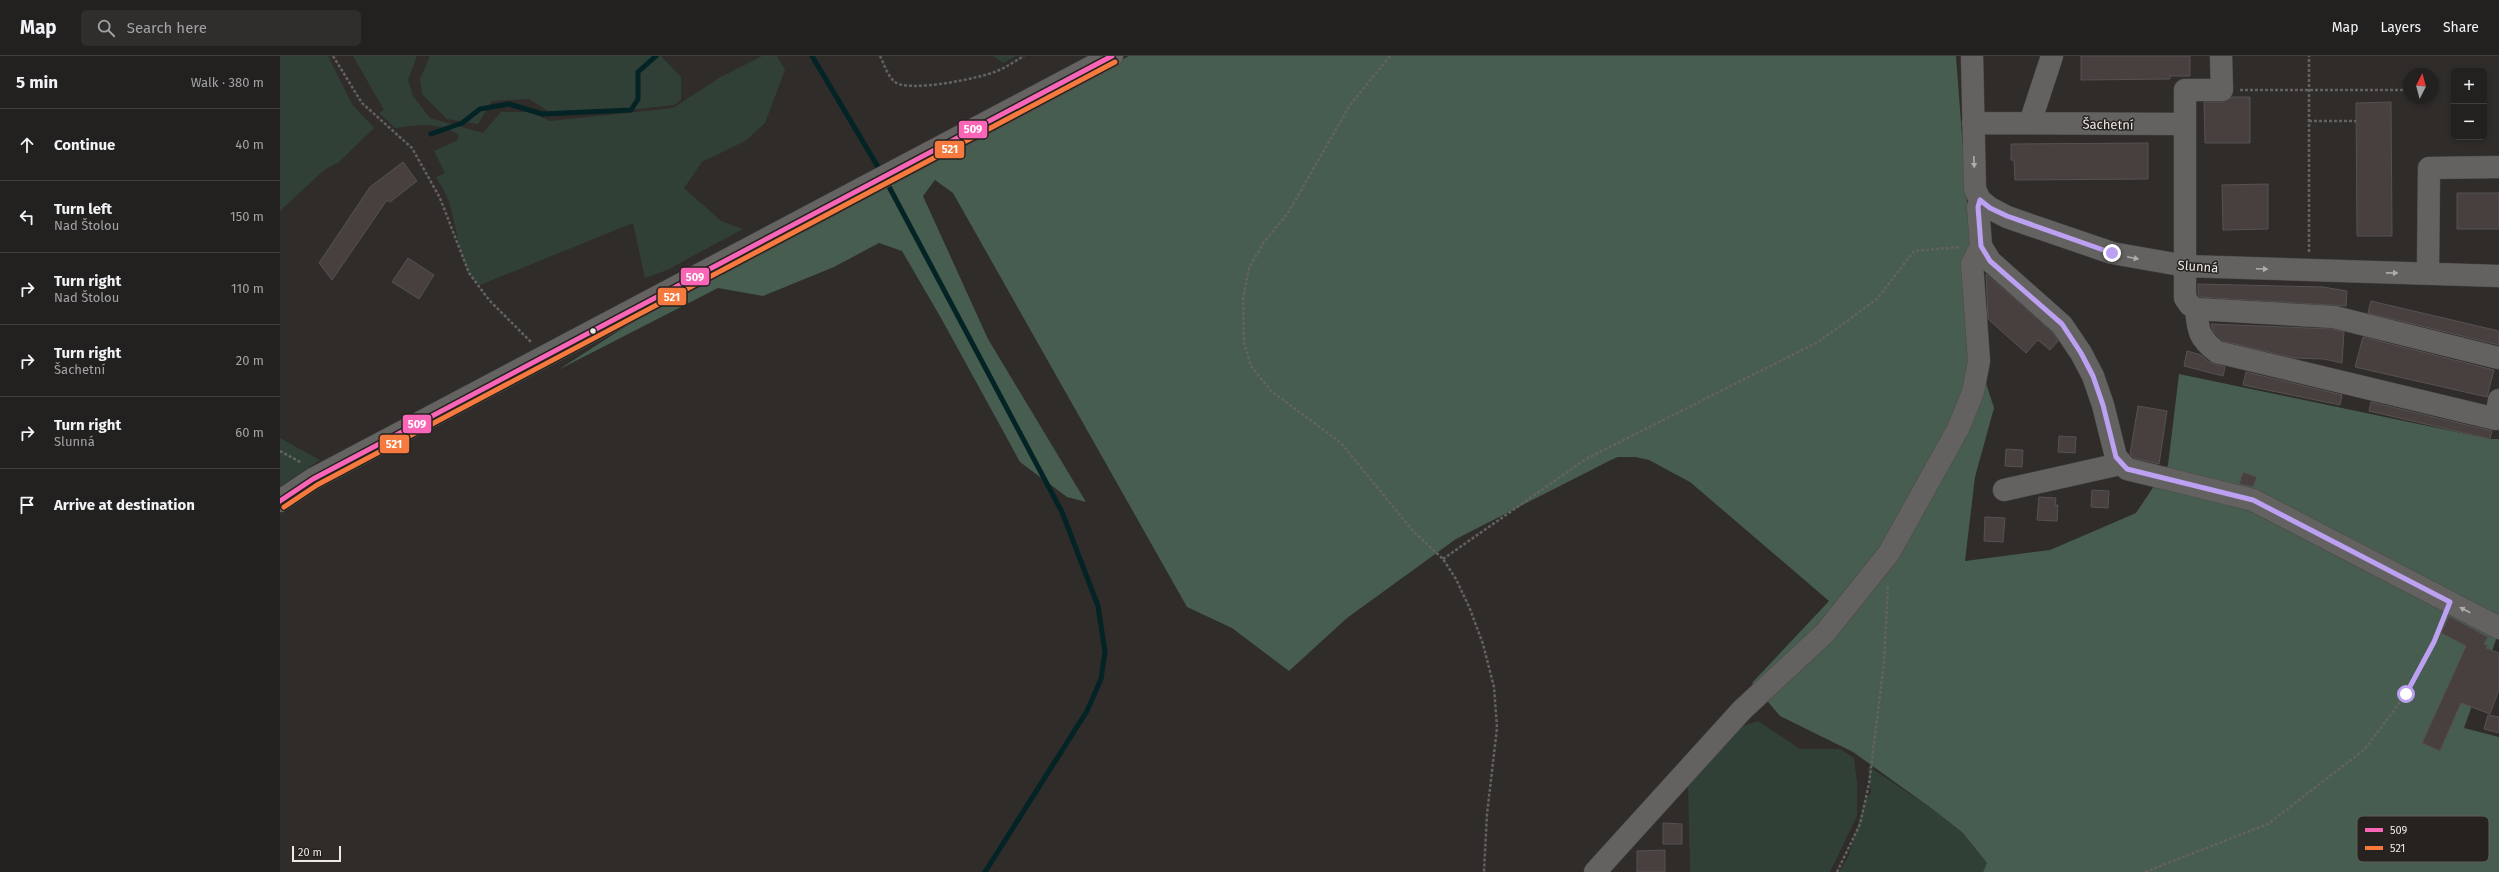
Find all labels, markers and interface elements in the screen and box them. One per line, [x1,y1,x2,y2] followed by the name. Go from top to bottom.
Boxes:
[81,10,361,46] search box
[20,16,57,39] text: Map
[95,17,117,39] icon: search
[127,19,207,37] text: Search here
[2332,19,2358,36] text: Map
[2380,19,2421,36] text: Layers
[2443,19,2479,36] text: Share
[2403,68,2439,104] north arrow
[2451,68,2487,140] map controls
[2451,68,2487,104] button: +
[16,72,58,93] text: 5 min
[191,75,264,90] text: Walk · 380 m
[2451,104,2487,140] button: −
[2082,116,2134,132] street label: Šachetní
[958,120,988,139] line badge: 509
[964,123,982,136] text: 509
[16,134,38,156] icon: ahead
[54,136,115,154] text: Continue
[235,137,264,152] text: 40 m
[934,140,965,159] line badge: 521
[942,143,958,156] text: 521
[1971,156,1977,169] one-way arrow
[54,200,112,218] text: Turn left
[16,206,38,228] icon: left
[230,209,264,224] text: 150 m
[54,218,119,233] text: Nad Štolou
[2103,244,2121,262] route end
[2127,255,2139,261] one-way arrow
[2177,258,2219,275] street label: Slunná
[2256,266,2268,273] one-way arrow
[680,267,710,286] line badge: 509
[2386,270,2399,276] one-way arrow
[686,271,704,284] text: 509
[54,272,121,290] text: Turn right
[16,278,38,300] icon: right
[231,281,264,296] text: 110 m
[657,287,687,306] line badge: 521
[54,290,119,305] text: Nad Štolou
[664,291,680,304] text: 521
[588,326,598,336] unlabelled marker
[54,344,121,362] text: Turn right
[16,350,38,372] icon: right
[236,353,264,368] text: 20 m
[54,362,105,377] text: Šachetní
[402,414,432,434] line badge: 509
[54,416,121,434] text: Turn right
[408,418,426,431] text: 509
[16,422,38,444] icon: right
[235,425,264,440] text: 60 m
[54,434,95,449] text: Slunná
[379,434,410,454] line badge: 521
[386,438,402,451] text: 521
[16,494,38,516] icon: arrive
[54,496,195,514] text: Arrive at destination
[2459,607,2470,613] one-way arrow
[2397,685,2415,703] route start
[2357,816,2489,862] legend
[2390,824,2408,837] text: 509
[2390,842,2405,855] text: 521
[292,844,341,863] scale bar
[298,846,322,859] text: 20 m

